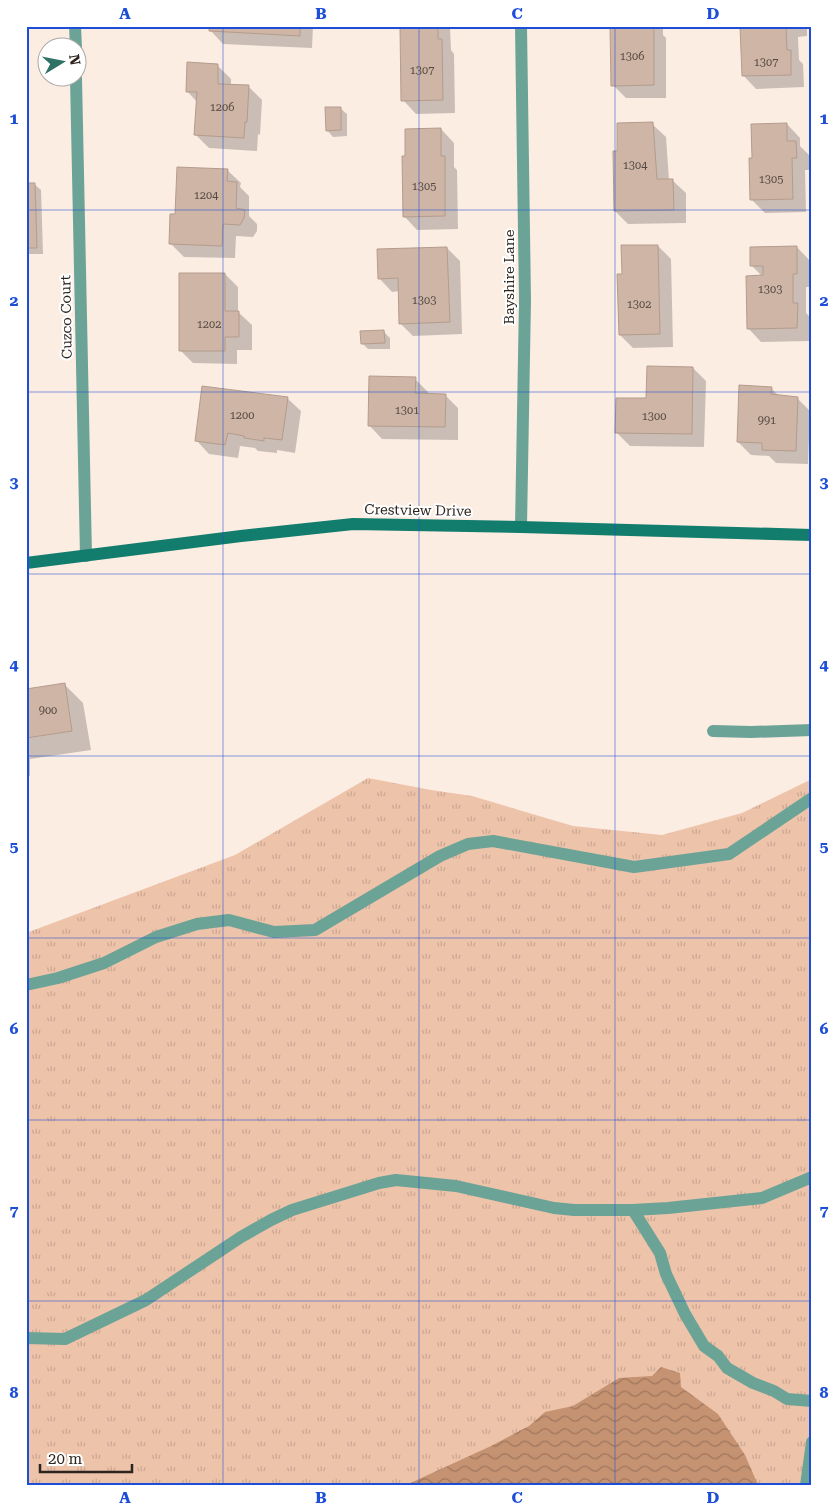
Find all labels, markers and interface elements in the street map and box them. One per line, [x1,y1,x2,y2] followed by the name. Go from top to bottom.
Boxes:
[119,4,131,23] text: A
[315,4,327,23] text: B
[511,4,523,23] text: C
[707,4,720,23] text: D
[38,38,88,88] north arrow
[620,50,644,63] house number: 1306
[66,53,84,67] text: N
[754,56,778,69] house number: 1307
[410,64,434,77] house number: 1307
[210,101,234,114] house number: 1206
[10,109,19,128] text: 1
[820,109,829,128] text: 1
[623,159,648,172] house number: 1304
[759,173,783,186] house number: 1305
[412,180,436,193] house number: 1305
[194,189,219,202] house number: 1204
[501,229,517,324] street label: Bayshire Lane
[57,275,75,359] street label: Cuzco Court
[758,283,782,296] house number: 1303
[10,291,19,310] text: 2
[820,291,829,310] text: 2
[412,294,436,307] house number: 1303
[627,298,651,311] house number: 1302
[197,318,221,331] house number: 1202
[395,404,419,417] house number: 1301
[230,409,254,422] house number: 1200
[642,410,666,423] house number: 1300
[758,414,776,427] house number: 991
[10,473,19,492] text: 3
[820,473,829,492] text: 3
[364,501,472,519] street label: Crestview Drive
[10,655,19,674] text: 4
[820,655,829,674] text: 4
[39,704,57,717] house number: 900
[10,837,19,856] text: 5
[820,837,829,856] text: 5
[10,1019,19,1038] text: 6
[820,1019,829,1038] text: 6
[10,1201,19,1220] text: 7
[820,1201,829,1220] text: 7
[10,1383,19,1402] text: 8
[820,1383,829,1402] text: 8
[40,1441,132,1473] scale bar
[48,1450,83,1468] text: 20 m
[119,1488,131,1507] text: A
[315,1488,327,1507] text: B
[511,1488,523,1507] text: C
[707,1488,720,1507] text: D

